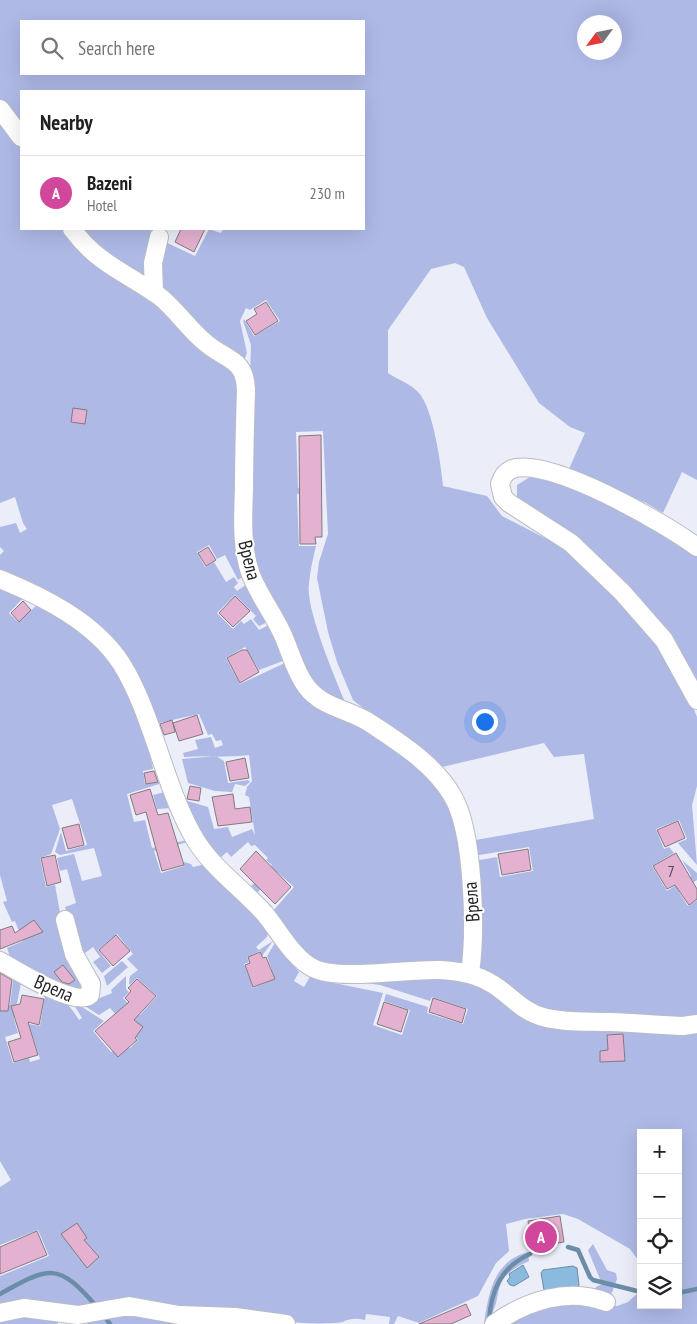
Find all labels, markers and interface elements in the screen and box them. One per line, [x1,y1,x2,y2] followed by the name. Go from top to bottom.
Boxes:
[577,15,622,60] north arrow
[20,20,365,75] search box
[38,34,66,62] icon: search
[78,36,155,60] text: Search here
[40,109,93,136] text: Nearby
[87,171,132,195] text: Bazeni
[52,183,60,203] text: A
[310,183,345,203] text: 230 m
[87,195,117,215] text: Hotel
[234,538,266,582] street label: Врела
[472,709,498,735] your location
[667,861,675,881] house number: 7
[458,881,484,923] street label: Врела
[31,969,77,1007] street label: Врела
[637,1129,682,1309] map controls
[637,1129,682,1174] button: +
[637,1174,682,1219] button: −
[525,1218,557,1256] pin: A
[637,1219,682,1264] button: locate
[637,1264,682,1309] button: layers

